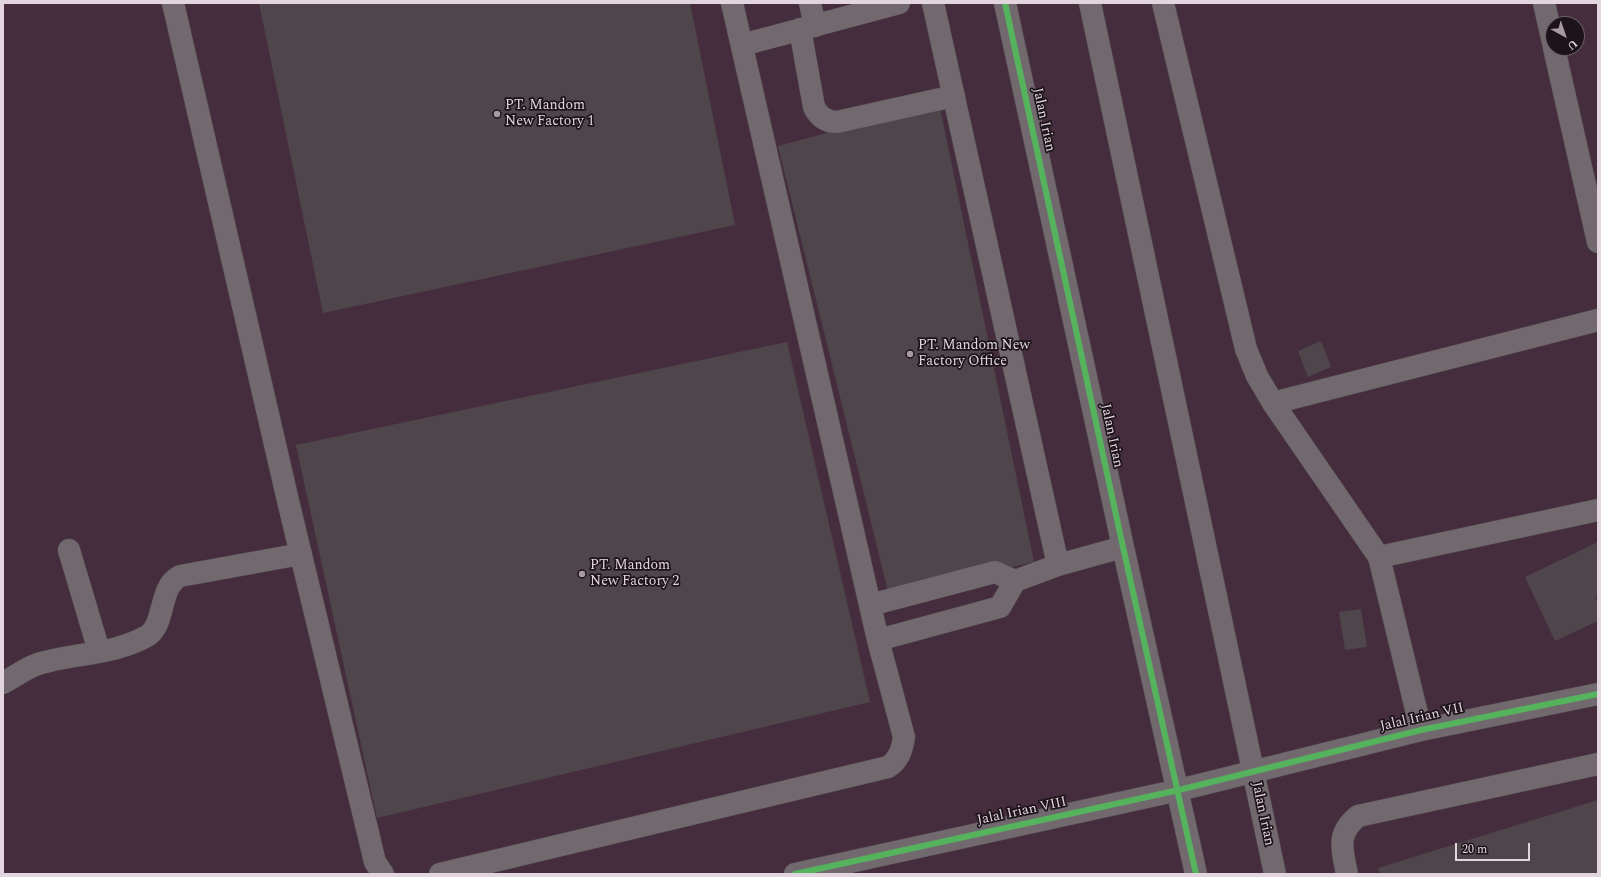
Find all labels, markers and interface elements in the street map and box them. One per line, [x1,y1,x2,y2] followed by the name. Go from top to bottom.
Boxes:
[1545,16,1585,56] north arrow
[1563,35,1581,54] text: U
[1028,87,1058,153] street label: Jalan Irian
[505,98,594,130] place label: PT. Mandom New Factory 1
[492,109,502,119] marker: PT. Mandom New Factory 1
[918,338,1030,370] place label: PT. Mandom New Factory Office
[905,349,915,359] marker: PT. Mandom New Factory Office
[1096,403,1126,469] street label: Jalan Irian
[590,558,679,590] place label: PT. Mandom New Factory 2
[577,569,587,579] marker: PT. Mandom New Factory 2
[1378,700,1466,736] street label: Jalal Irian VII
[1247,781,1277,847] street label: Jalan Irian
[976,794,1068,830] street label: Jalal Irian VIII
[1457,835,1532,861] scale bar
[1462,840,1487,859] text: 20 m

